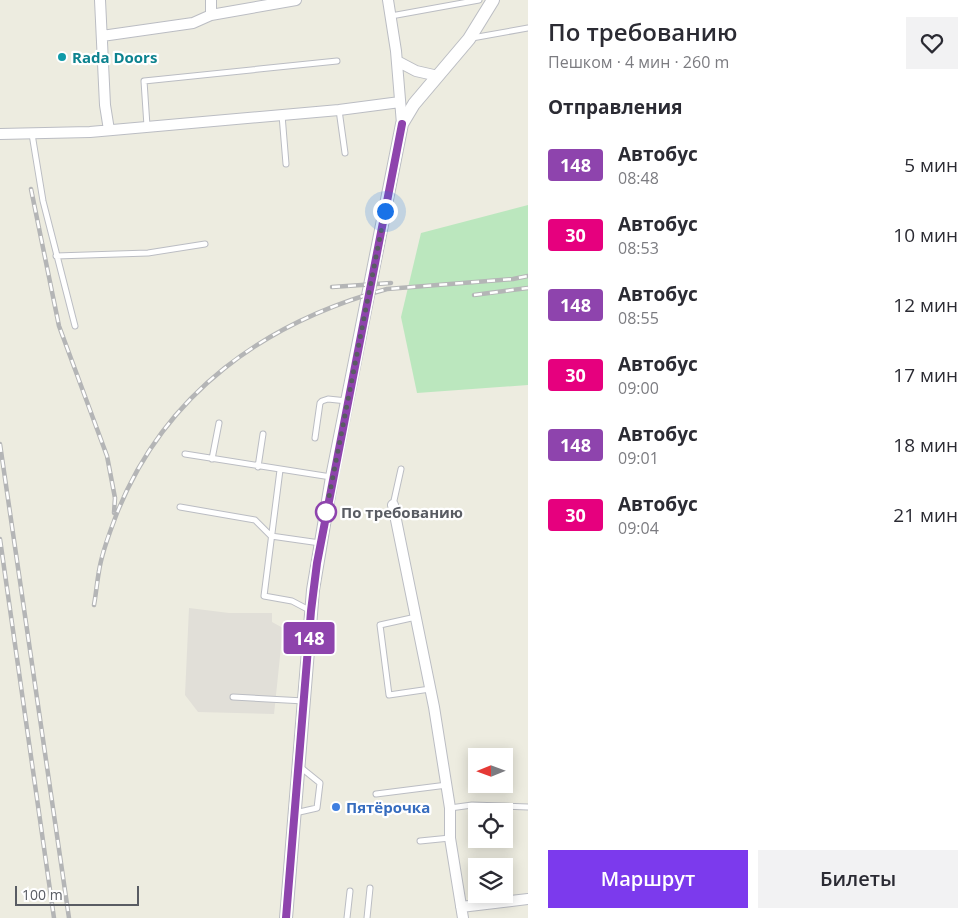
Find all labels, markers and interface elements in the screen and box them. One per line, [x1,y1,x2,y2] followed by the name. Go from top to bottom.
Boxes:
[548,15,738,48] text: По требованию
[906,17,958,69] button: heart
[72,47,157,67] place label: Rada Doors
[56,51,68,63] marker: Rada Doors
[548,51,729,73] text: Пешком · 4 мин · 260 m
[548,94,682,120] text: Отправления
[618,141,698,167] text: Автобус
[904,152,958,178] text: 5 мин
[560,153,591,177] text: 148
[618,167,659,189] text: 08:48
[373,199,398,224] your location
[618,211,698,237] text: Автобус
[893,222,958,248] text: 10 мин
[565,223,586,247] text: 30
[618,237,659,259] text: 08:53
[618,281,698,307] text: Автобус
[893,292,958,318] text: 12 мин
[560,293,591,317] text: 148
[618,307,659,329] text: 08:55
[618,351,698,377] text: Автобус
[893,362,958,388] text: 17 мин
[565,363,586,387] text: 30
[618,377,659,399] text: 09:00
[618,421,698,447] text: Автобус
[893,432,958,458] text: 18 мин
[560,433,591,457] text: 148
[618,447,659,469] text: 09:01
[618,491,698,517] text: Автобус
[315,501,337,523] marker: По требованию
[341,502,463,522] place label: По требованию
[893,502,958,528] text: 21 мин
[565,503,586,527] text: 30
[618,517,659,539] text: 09:04
[280,622,338,654] line badge: 148
[294,626,324,650] text: 148
[468,748,512,792] north arrow
[468,748,513,903] map controls
[346,797,430,817] place label: Пятёрочка
[330,801,342,813] marker: Пятёрочка
[468,803,513,848] button: locate
[548,850,748,908] button: Маршрут
[758,850,958,908] button: Билеты
[468,858,513,903] button: layers
[15,883,139,906] scale bar
[22,885,63,904] text: 100 m

